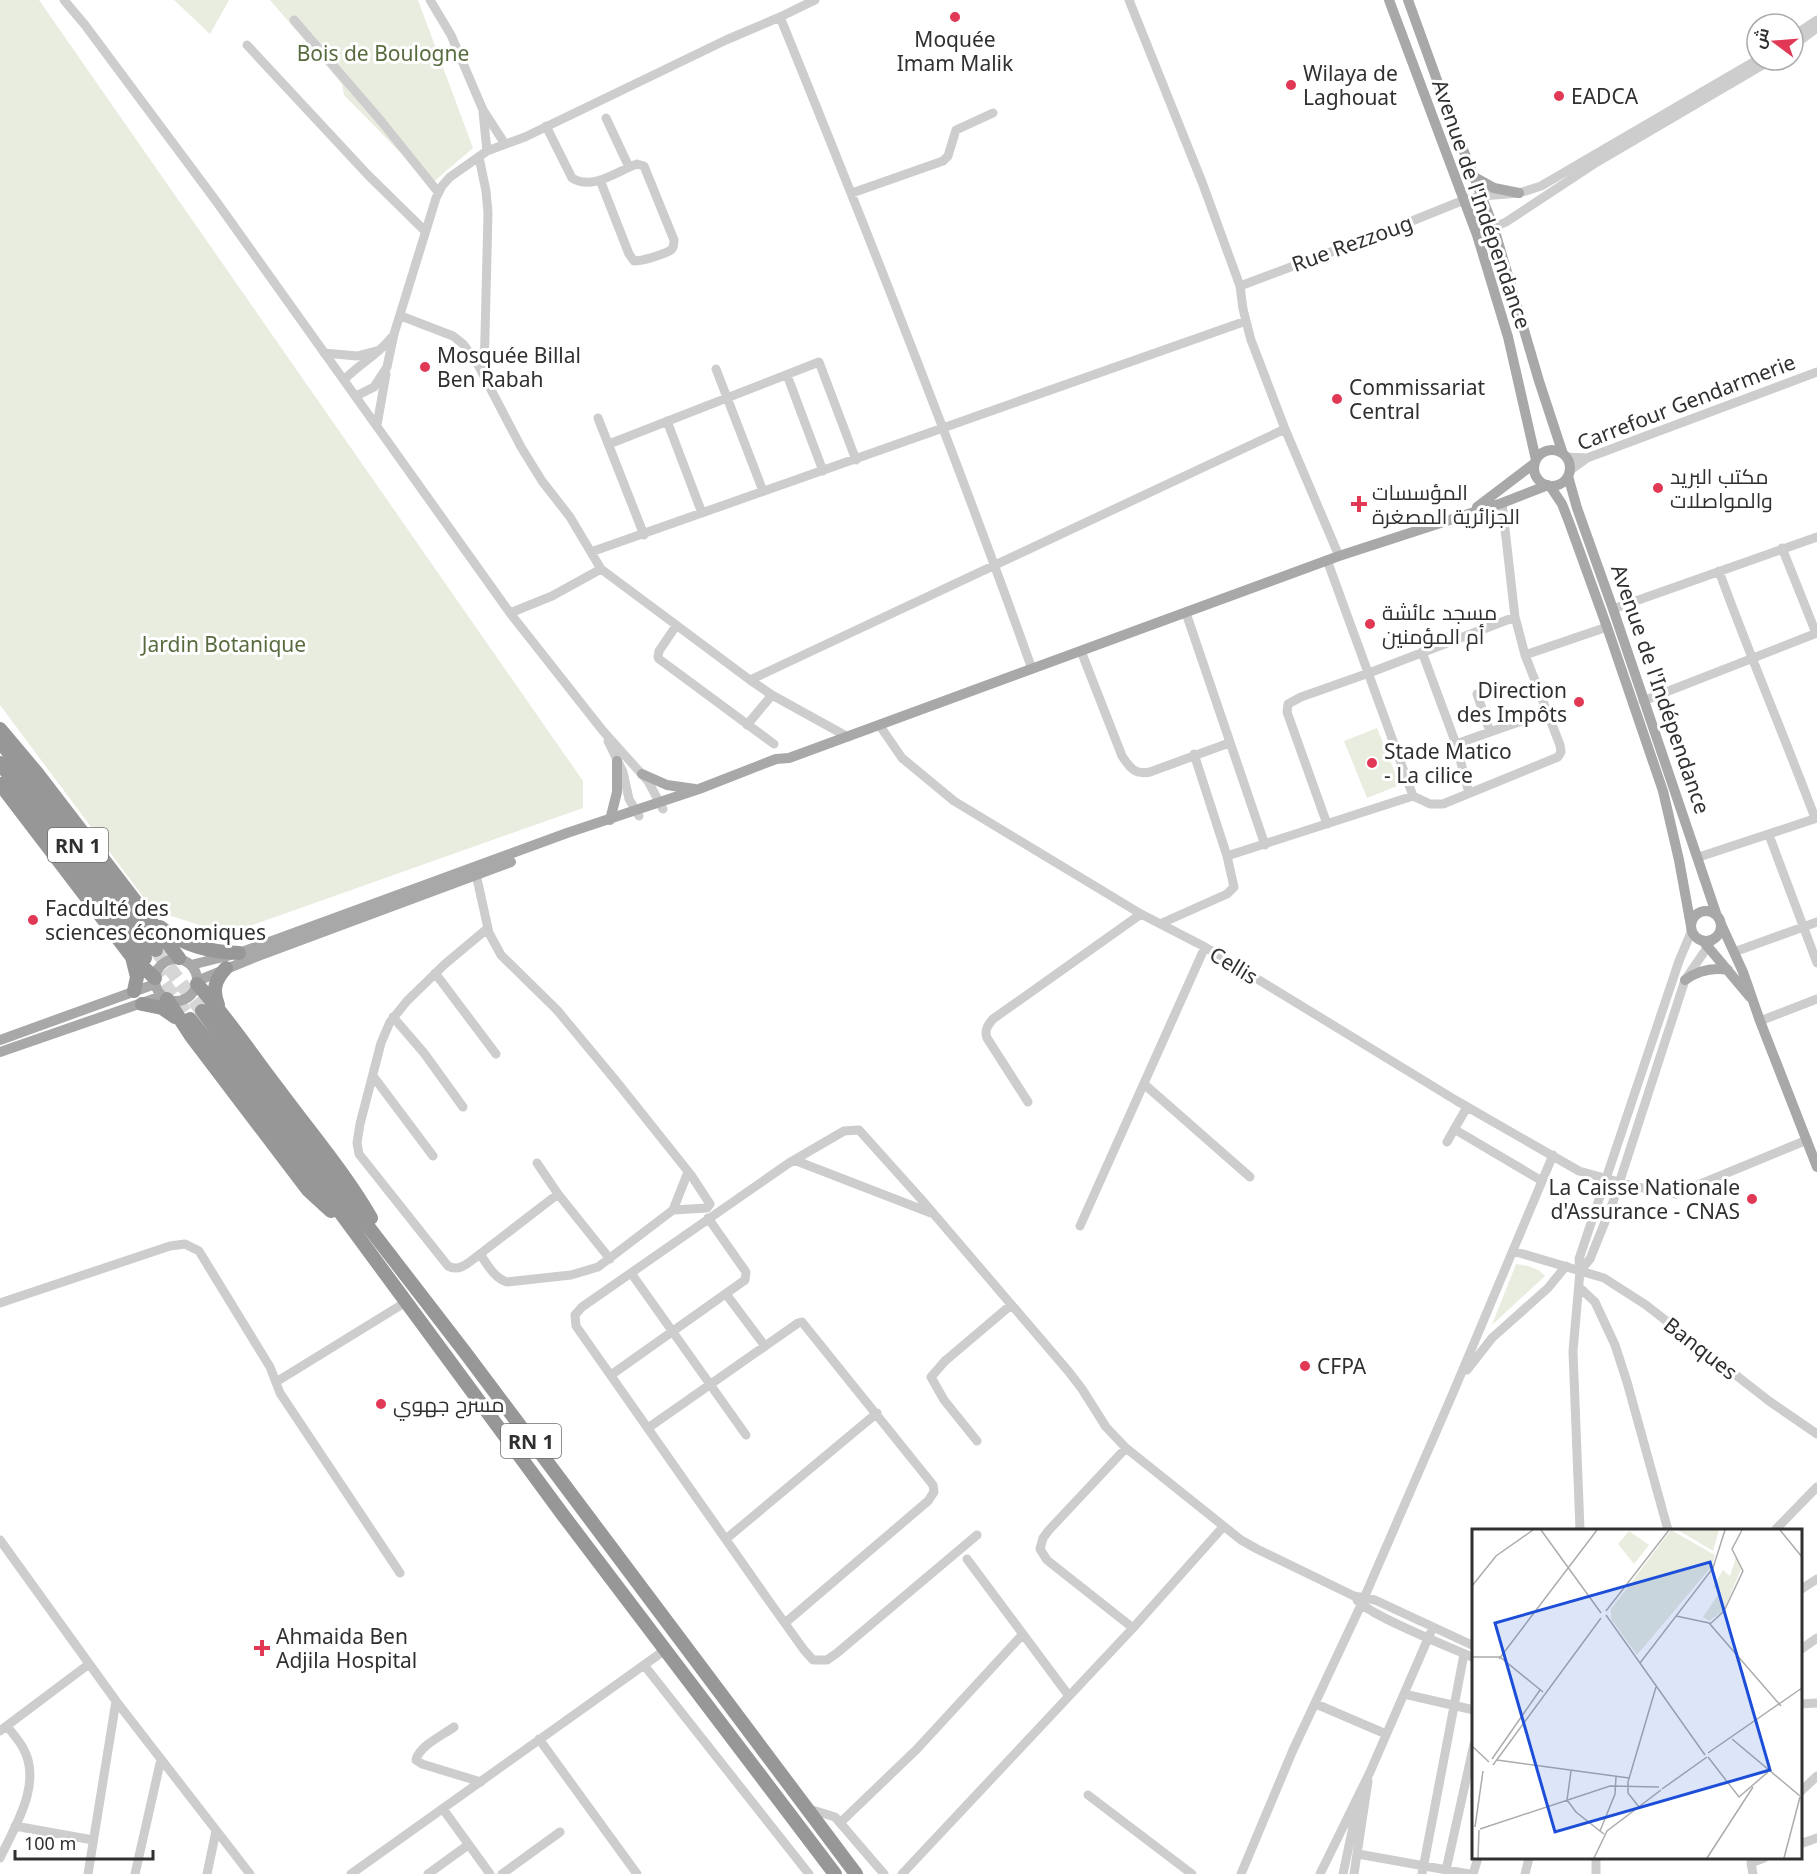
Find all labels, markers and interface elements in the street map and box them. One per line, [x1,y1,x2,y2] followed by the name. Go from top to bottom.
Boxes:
[948,10,962,24] marker: Moquée Imam Malik
[1745,12,1805,72] north arrow
[897,25,1014,77] place label: Moquée Imam Malik
[1747,25,1774,51] text: ش
[297,39,469,67] park label: Bois de Boulogne
[1303,59,1398,111] place label: Wilaya de Laghouat
[1426,76,1538,332] street label: Avenue de l'Indépendance
[1284,78,1298,92] marker: Wilaya de Laghouat
[1571,82,1639,110] place label: EADCA
[1552,89,1566,103] marker: EADCA
[1288,208,1416,278] street label: Rue Rezzoug
[437,341,581,393] place label: Mosquée Billal Ben Rabah
[1573,347,1799,457] street label: Carrefour Gendarmerie
[418,360,432,374] marker: Mosquée Billal Ben Rabah
[1349,373,1485,425] place label: Commissariat Central
[1330,392,1344,406] marker: Commissariat Central
[1670,462,1773,514] place label: مكتب البريد والمواصلات
[1372,478,1520,530] place label: المؤسسات الجزائرية المصغرة
[1651,481,1665,495] marker: مكتب البريد والمواصلات
[1350,495,1368,513] marker: المؤسسات الجزائرية المصغرة
[1605,561,1717,817] street label: Avenue de l'Indépendance
[1382,598,1497,651] place label: مسجد عائشة أم المؤمنين
[1363,617,1377,631] marker: مسجد عائشة أم المؤمنين
[140,630,306,658] park label: Jardin Botanique
[1457,676,1567,728] place label: Direction des Impôts
[1572,695,1586,709] marker: Direction des Impôts
[1384,737,1512,789] place label: Stade Matico - La cilice
[1365,756,1379,770] marker: Stade Matico - La cilice
[48,828,108,862] road number: RN 1
[45,894,266,946] place label: Facdulté des sciences économiques
[26,913,40,927] marker: Facdulté des sciences économiques
[1205,940,1263,990] street label: Cellis
[1548,1173,1740,1225] place label: La Caisse Nationale d'Assurance - CNAS
[1745,1192,1759,1206] marker: La Caisse Nationale d'Assurance - CNAS
[1658,1310,1744,1386] street label: Banques
[1317,1352,1367,1380] place label: CFPA
[1298,1359,1312,1373] marker: CFPA
[393,1390,505,1421] place label: مسرح جهوي
[374,1397,388,1411] marker: مسرح جهوي
[501,1424,561,1458] road number: RN 1
[1472,1529,1802,1859] inset map
[276,1622,417,1674] place label: Ahmaida Ben Adjila Hospital
[253,1639,271,1657] marker: Ahmaida Ben Adjila Hospital
[15,1823,153,1861] scale bar
[24,1831,76,1855] text: 100 m

